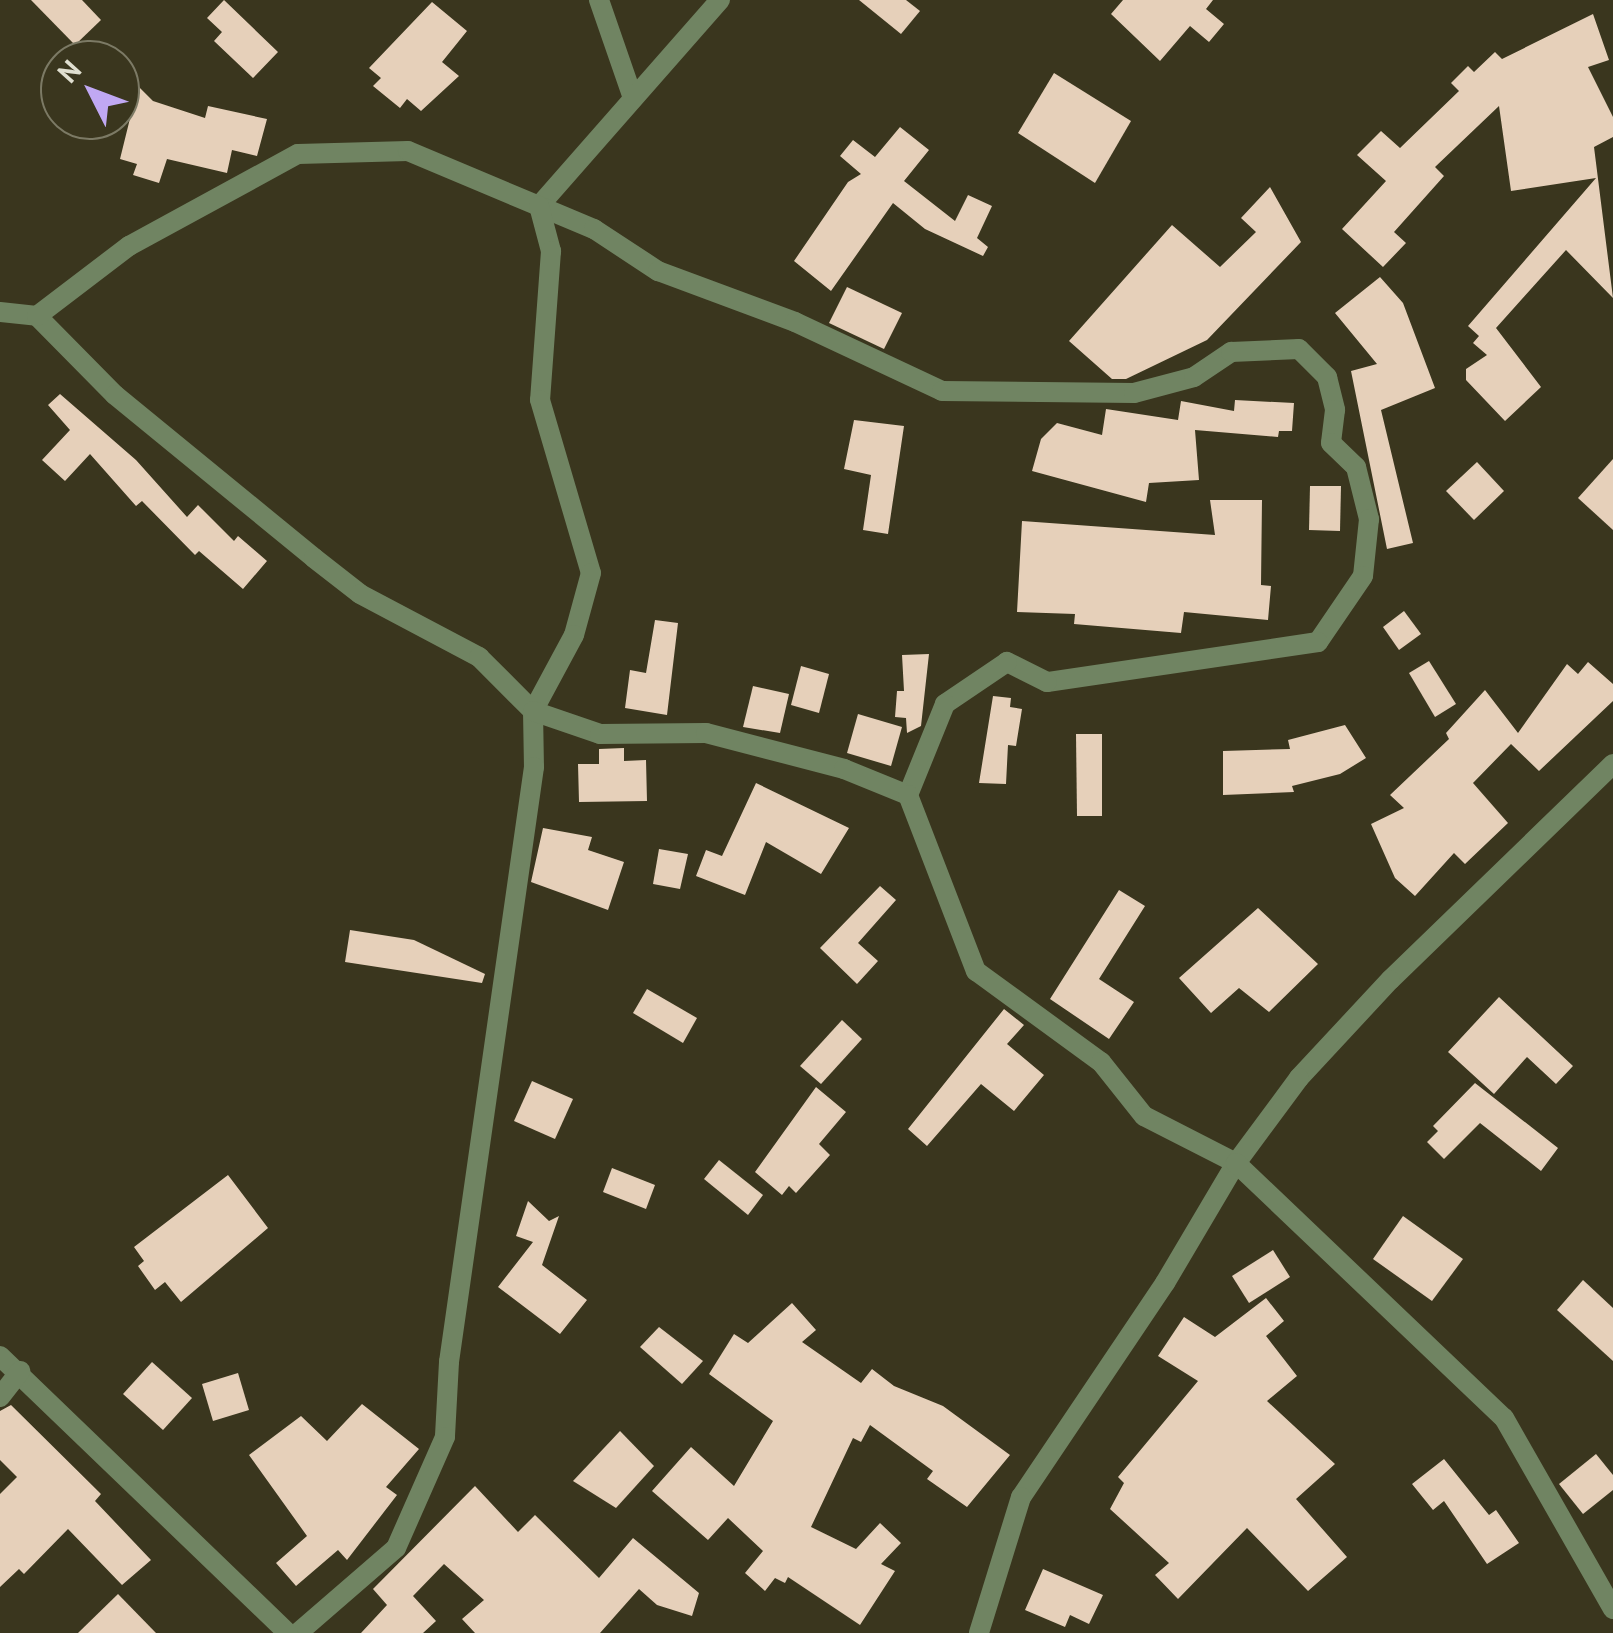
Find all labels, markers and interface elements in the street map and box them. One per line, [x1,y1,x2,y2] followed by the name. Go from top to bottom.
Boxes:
[40,40,140,140] north arrow
[49,52,89,90] text: N

